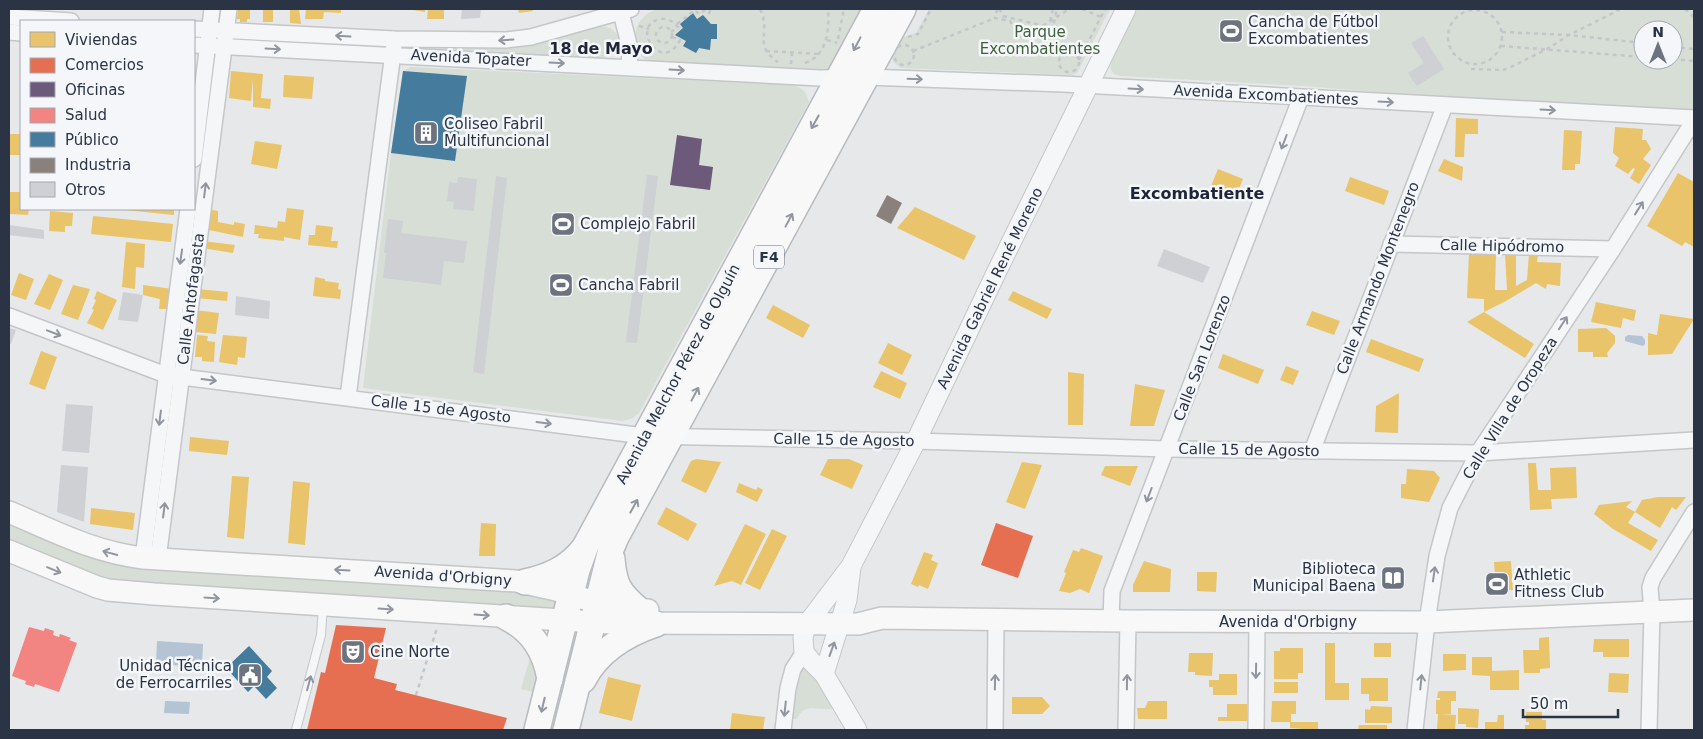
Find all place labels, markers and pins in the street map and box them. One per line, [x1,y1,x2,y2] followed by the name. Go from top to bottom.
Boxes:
[1248,13,1378,48] place label: Cancha de Fútbol Excombatientes
[1218,18,1244,44] sports icon: Cancha de Fútbol Excombatientes
[444,115,549,150] place label: Coliseo Fabril Multifuncional
[413,120,439,146] building icon: Coliseo Fabril Multifuncional
[550,211,576,237] sports icon: Complejo Fabril
[580,215,696,233] place label: Complejo Fabril
[548,272,574,298] sports icon: Cancha Fabril
[578,276,679,294] place label: Cancha Fabril
[1252,560,1376,595] place label: Biblioteca Municipal Baena
[1380,565,1406,591] library icon: Biblioteca Municipal Baena
[1514,566,1604,601] place label: Athletic Fitness Club
[1484,571,1510,597] sports icon: Athletic Fitness Club
[340,639,366,665] theatre icon: Cine Norte
[370,643,450,661] place label: Cine Norte
[116,657,232,692] place label: Unidad Técnica de Ferrocarriles
[237,662,263,688] public building icon: Unidad Técnica de Ferrocarriles

